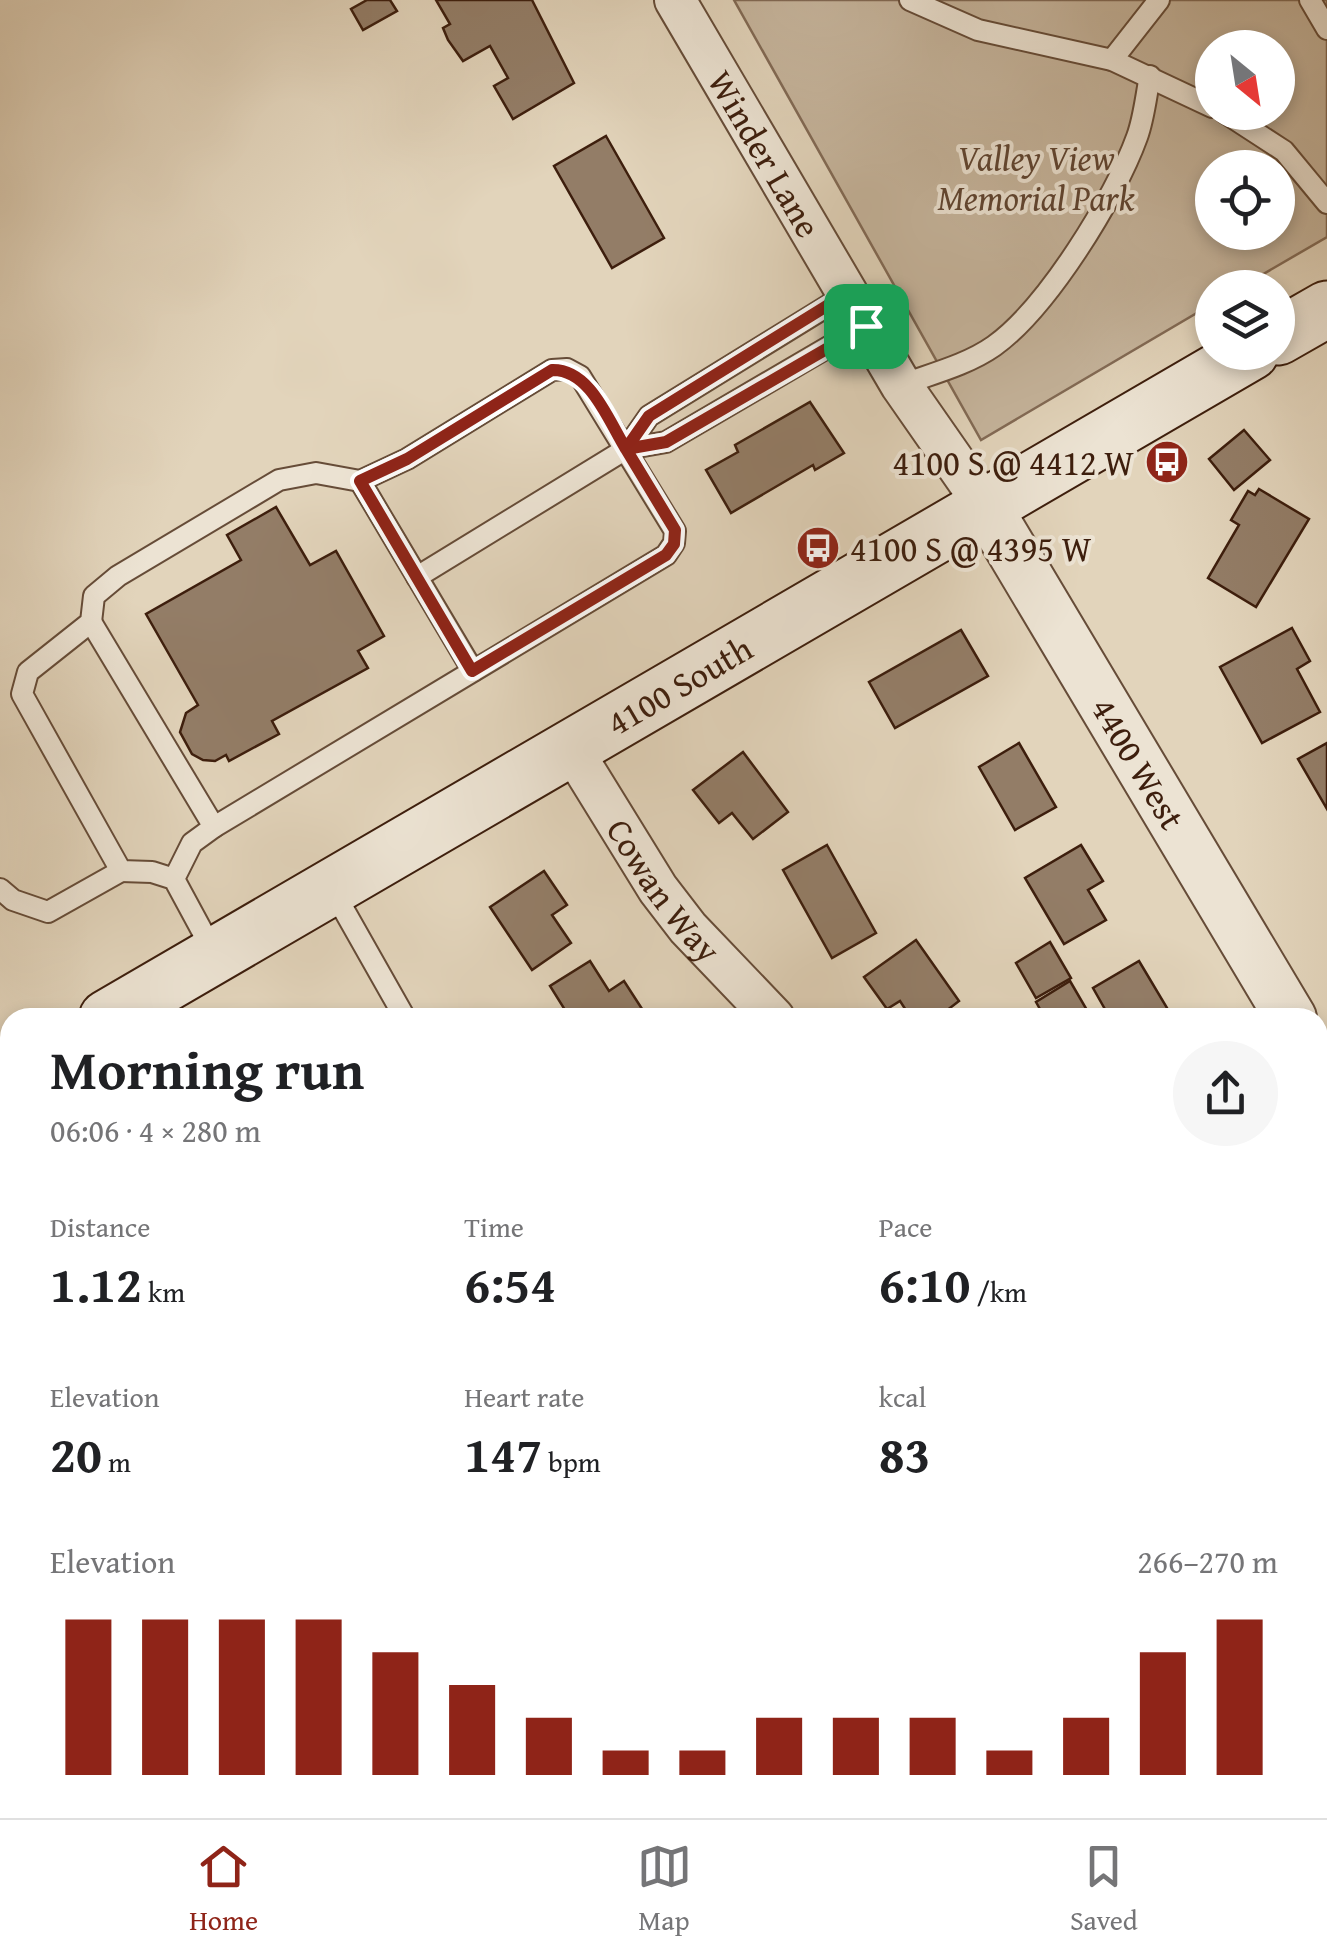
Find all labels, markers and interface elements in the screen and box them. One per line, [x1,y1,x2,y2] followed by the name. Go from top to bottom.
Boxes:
[1195,30,1295,130] north arrow
[1195,30,1295,370] map controls
[696,60,834,247] street label: Winder Lane
[937,132,1136,223] park label: Valley View Memorial Park
[1195,150,1295,250] button: locate
[1195,270,1295,370] button: layers
[824,284,909,369] pin
[839,299,894,354] icon: arrive
[892,437,1134,488] place label: 4100 S @ 4412 W
[1144,439,1190,485] bus stop icon: 4100 S @ 4412 W
[850,523,1092,574] place label: 4100 S @ 4395 W
[795,525,841,571] bus stop icon: 4100 S @ 4395 W
[597,622,762,747] street label: 4100 South
[1079,687,1198,839] street label: 4400 West
[595,808,734,974] street label: Cowan Way
[50,1029,364,1109] text: Morning run
[1173,1041,1278,1146] button: share
[50,1107,261,1154] text: 06:06 · 4 × 280 m
[50,1206,150,1247] text: Distance
[464,1206,524,1247] text: Time
[879,1206,933,1247] text: Pace
[50,1247,142,1320] text: 1.12
[464,1247,556,1320] text: 6:54
[879,1247,971,1320] text: 6:10
[142,1271,185,1312] text: km
[971,1271,1027,1312] text: /km
[50,1376,160,1417] text: Elevation
[464,1376,584,1417] text: Heart rate
[879,1376,926,1417] text: kcal
[50,1417,102,1490] text: 20
[464,1417,542,1490] text: 147
[879,1417,930,1490] text: 83
[102,1441,131,1482] text: m
[542,1441,601,1482] text: bpm
[50,1538,175,1585] text: Elevation
[1137,1538,1278,1585] text: 266–270 m
[189,1839,258,1940] tab: Home
[637,1839,692,1940] tab: Map
[1070,1839,1138,1940] tab: Saved

